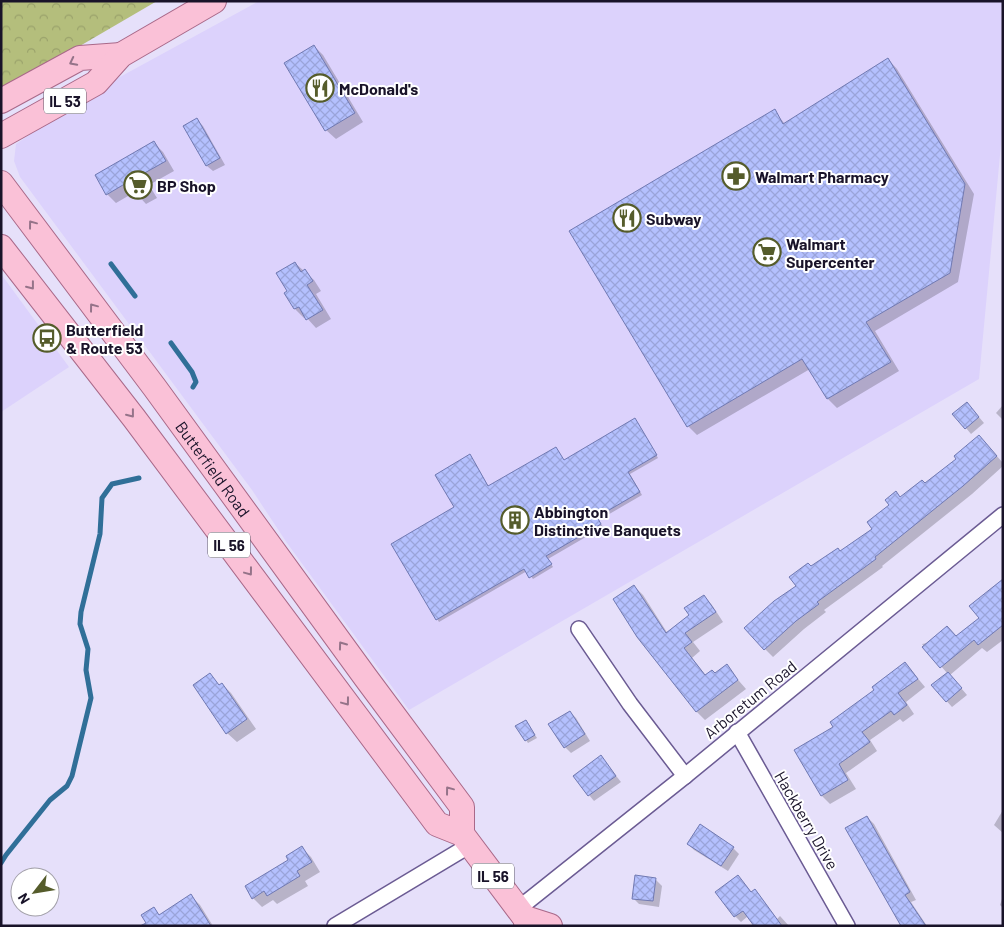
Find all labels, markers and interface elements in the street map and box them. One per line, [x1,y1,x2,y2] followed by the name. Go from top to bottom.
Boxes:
[70,56,79,66] one-way arrow
[305,73,335,103] restaurant icon: McDonald's
[339,79,418,98] place label: McDonald's
[44,88,86,114] road number: IL 53
[721,161,751,191] pharmacy icon: Walmart Pharmacy
[755,167,889,186] place label: Walmart Pharmacy
[123,170,153,200] supermarket icon: BP Shop
[157,176,216,195] place label: BP Shop
[612,203,642,233] restaurant icon: Subway
[646,209,701,228] place label: Subway
[29,220,38,230] one-way arrow
[786,234,875,271] place label: Walmart Supercenter
[752,237,782,267] supermarket icon: Walmart Supercenter
[25,280,33,289] one-way arrow
[91,304,99,313] one-way arrow
[66,320,143,357] place label: Butterfield & Route 53
[32,323,62,353] bus stop icon: Butterfield & Route 53
[125,408,133,417] one-way arrow
[173,417,255,520] street label: Butterfield Road
[534,502,681,539] place label: Abbington Distinctive Banquets
[500,505,530,535] building icon: Abbington Distinctive Banquets
[208,532,250,558] road number: IL 56
[243,566,252,576] one-way arrow
[339,642,347,651] one-way arrow
[700,656,800,742] street label: Arboretum Road
[340,696,349,706] one-way arrow
[771,767,843,873] street label: Hackberry Drive
[446,787,454,796] one-way arrow
[472,864,514,888] road number: IL 56
[10,867,60,917] north arrow
[14,891,33,907] text: N

